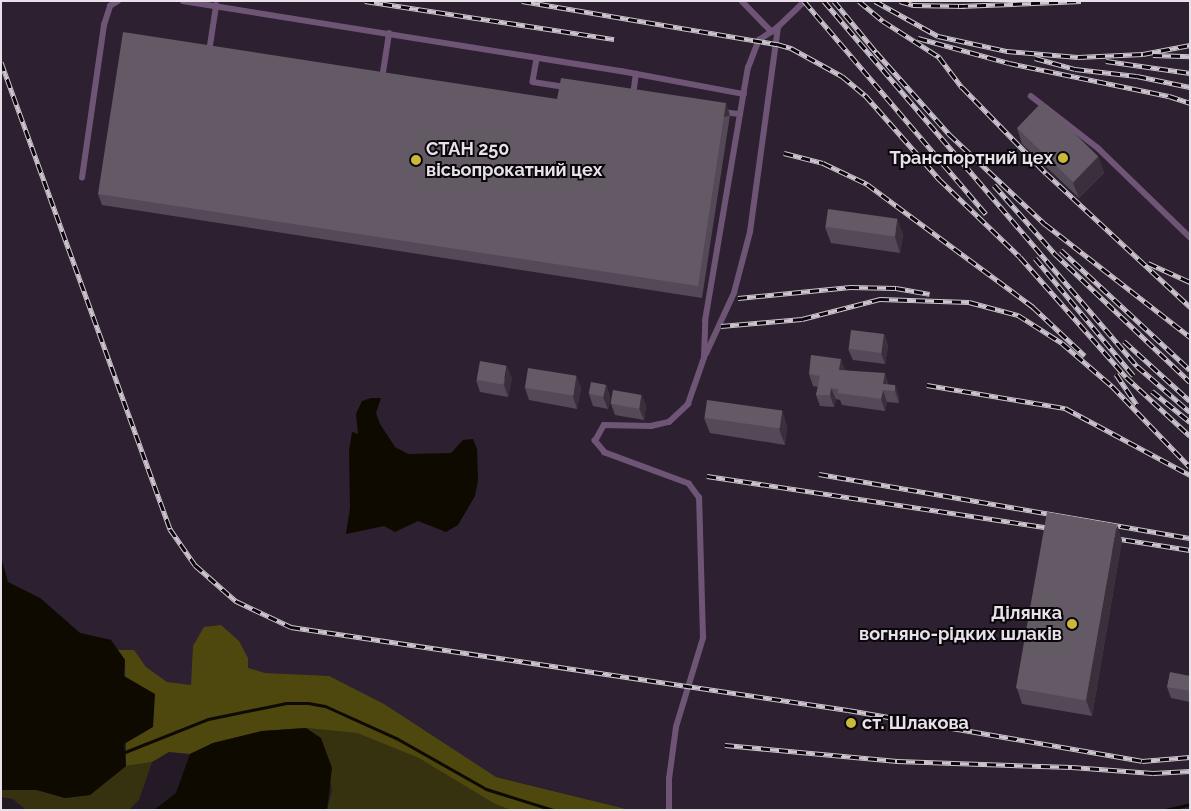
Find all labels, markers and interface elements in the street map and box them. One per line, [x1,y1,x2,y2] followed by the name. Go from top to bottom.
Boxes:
[426,139,602,182] place label: СТАН 250 вісьопрокатний цех
[889,147,1053,169] place label: Транспортний цех
[1057,152,1069,164] marker: Транспортний цех
[410,154,422,166] marker: СТАН 250 вісьопрокатний цех
[859,603,1062,646] place label: Ділянка вогняно-рідких шлаків
[1066,618,1078,630] marker: Ділянка вогняно-рідких шлаків
[862,712,969,734] place label: ст. Шлакова
[844,716,858,730] marker: ст. Шлакова

